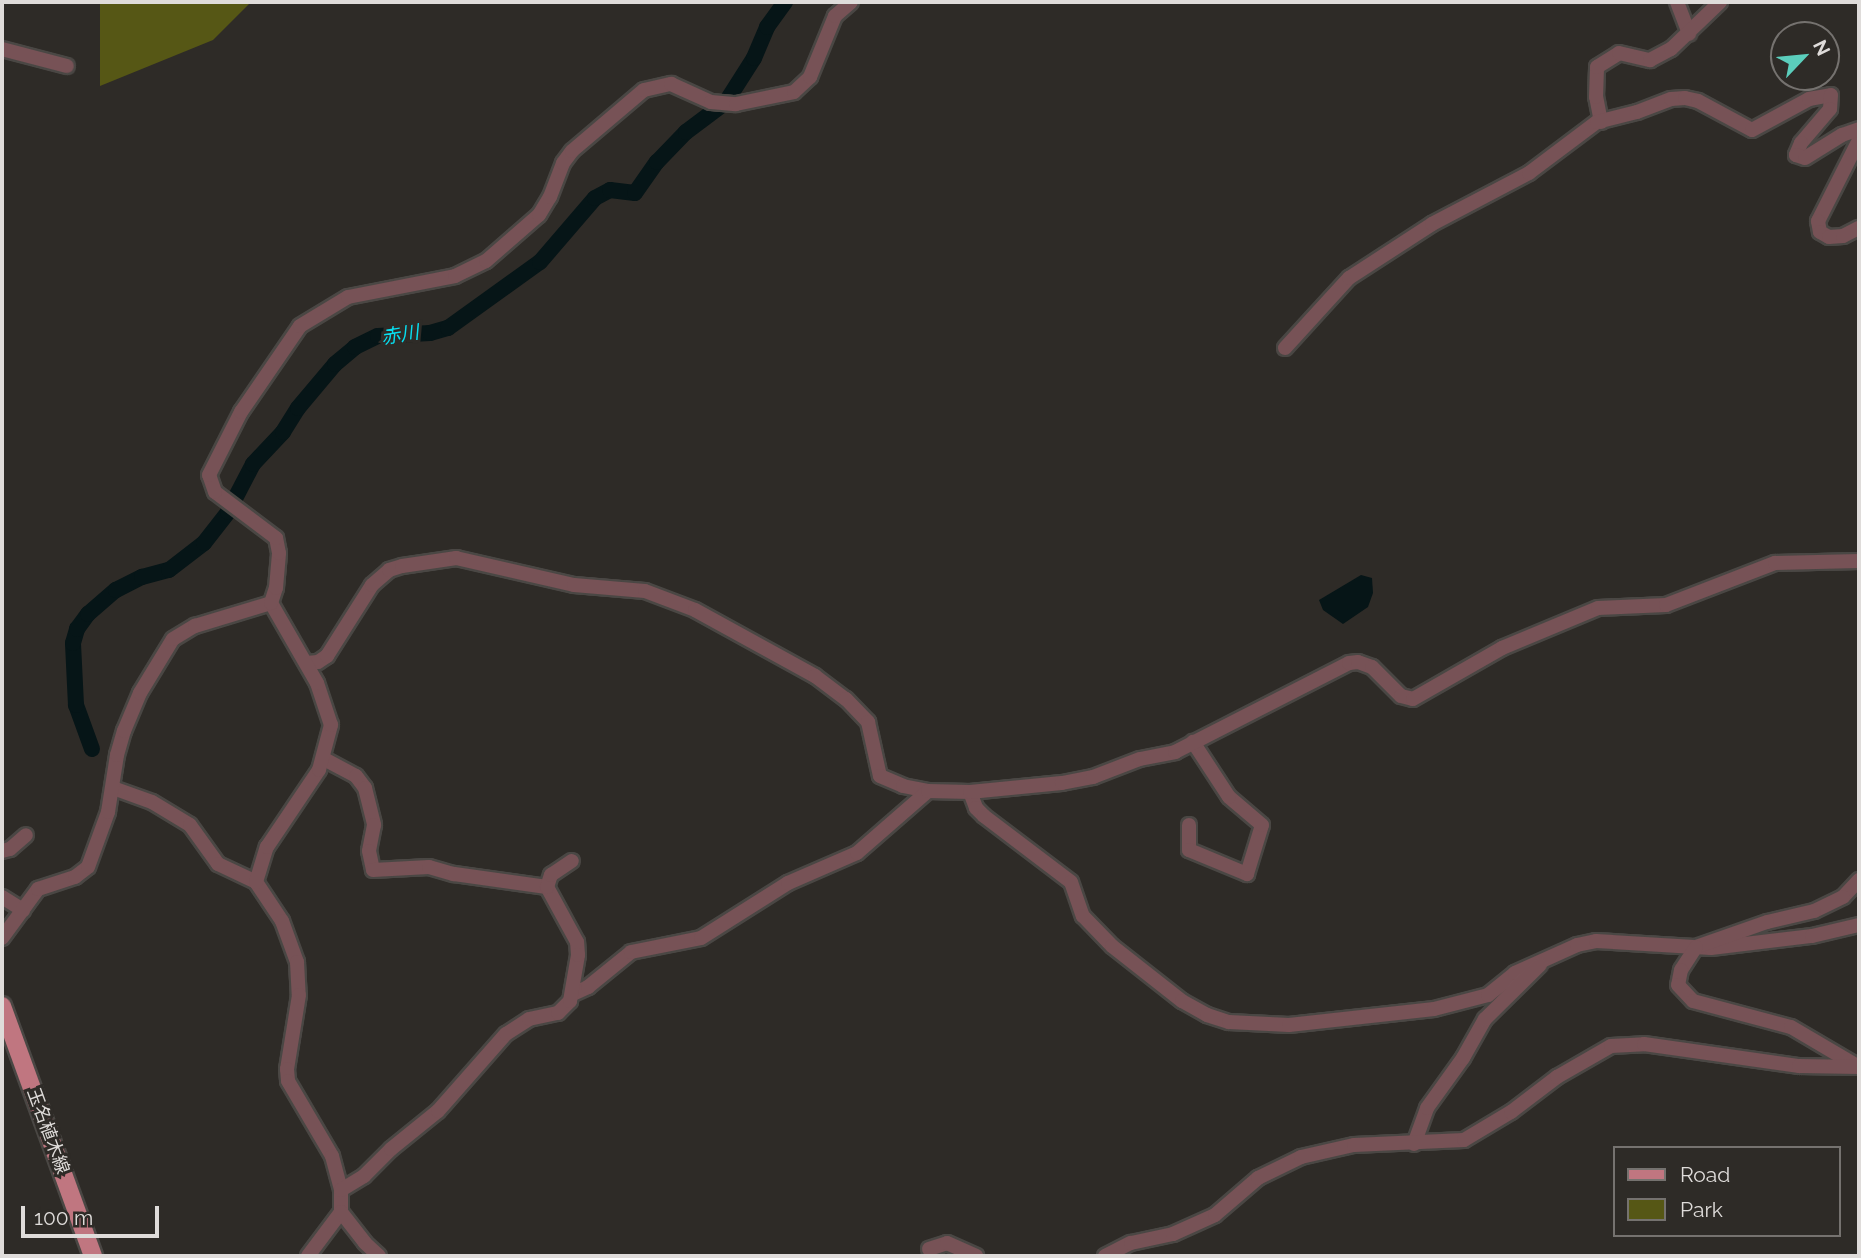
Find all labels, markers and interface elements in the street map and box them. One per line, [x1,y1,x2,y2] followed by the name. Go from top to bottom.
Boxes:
[1770,21,1840,91] north arrow
[1809,36,1835,59] text: N
[379,321,421,349] water label: 赤川
[22,1085,74,1177] street label: 玉名植木線
[1612,1146,1840,1237] legend
[1680,1162,1730,1187] text: Road
[24,1192,163,1236] scale bar
[1680,1197,1723,1222] text: Park
[34,1205,93,1230] text: 100 m

